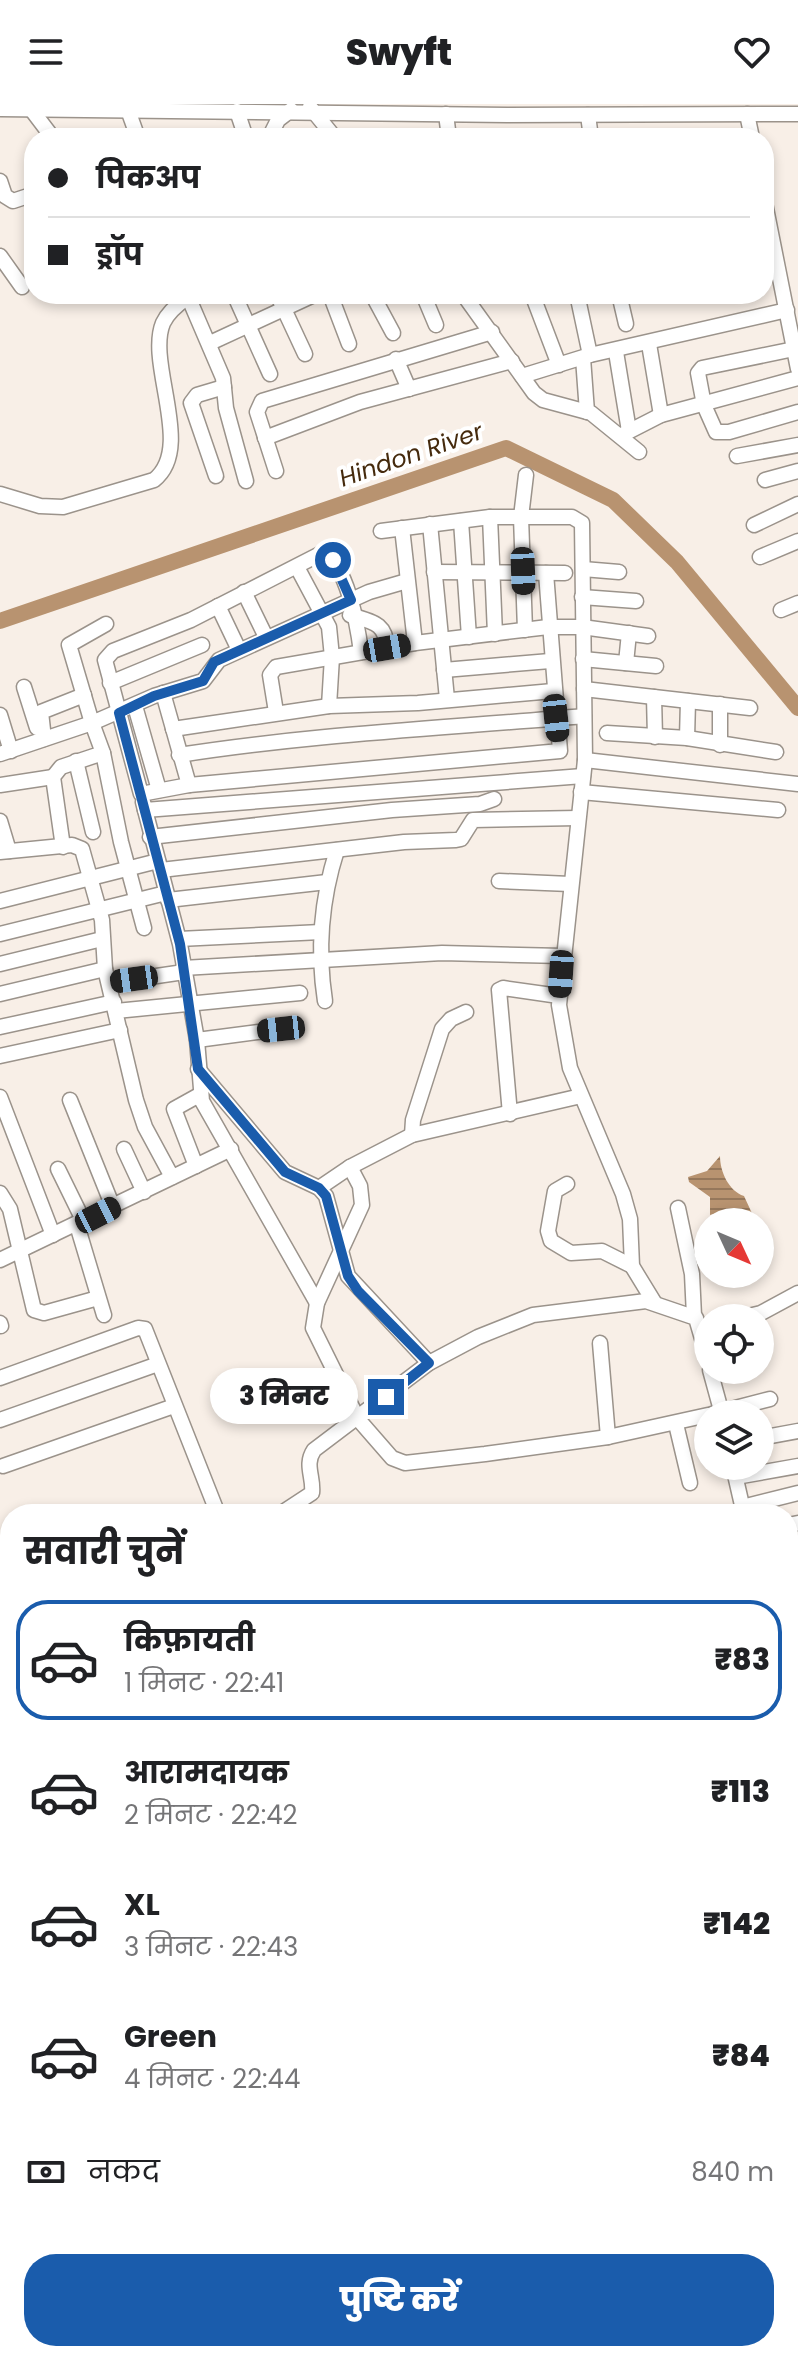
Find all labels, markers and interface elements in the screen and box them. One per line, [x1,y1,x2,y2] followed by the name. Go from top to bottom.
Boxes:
[346,27,452,78] text: Swyft
[24,30,68,74] icon: menu
[730,30,774,74] icon: heart
[96,156,200,199] text: पिकअप
[96,233,143,276] text: ड्रॉप
[335,414,488,495] water label: Hindon River
[315,542,351,578] route start
[510,547,536,595] car
[361,632,413,664] car
[542,693,570,743] car
[547,949,575,999] car
[109,964,159,994] car
[256,1015,306,1043] car
[71,1193,125,1237] car
[694,1208,774,1288] north arrow
[694,1208,774,1480] map controls
[694,1304,774,1384] button: locate
[210,1369,358,1425] callout: 3 मिनट
[239,1378,329,1414] text: 3 मिनट
[368,1379,404,1415] route end
[694,1400,774,1480] button: layers
[24,1526,184,1577] text: सवारी चुनें
[124,1619,255,1662] text: किफ़ायती
[28,1624,100,1696] icon: car
[714,1638,770,1681] text: ₹83
[124,1665,284,1701] text: 1 मिनट · 22:41
[124,1751,289,1794] text: आरामदायक
[28,1756,100,1828] icon: car
[711,1770,770,1813] text: ₹113
[124,1797,298,1833] text: 2 मिनट · 22:42
[124,1883,160,1926] text: XL
[28,1888,100,1960] icon: car
[703,1902,770,1945] text: ₹142
[124,1929,298,1965] text: 3 मिनट · 22:43
[124,2015,217,2058] text: Green
[28,2020,100,2092] icon: car
[712,2034,770,2077] text: ₹84
[124,2061,300,2097] text: 4 मिनट · 22:44
[24,2150,68,2194] icon: cash
[88,2150,160,2193] text: नकद
[691,2154,774,2190] text: 840 m
[24,2254,774,2346] button: पुष्टि करें

